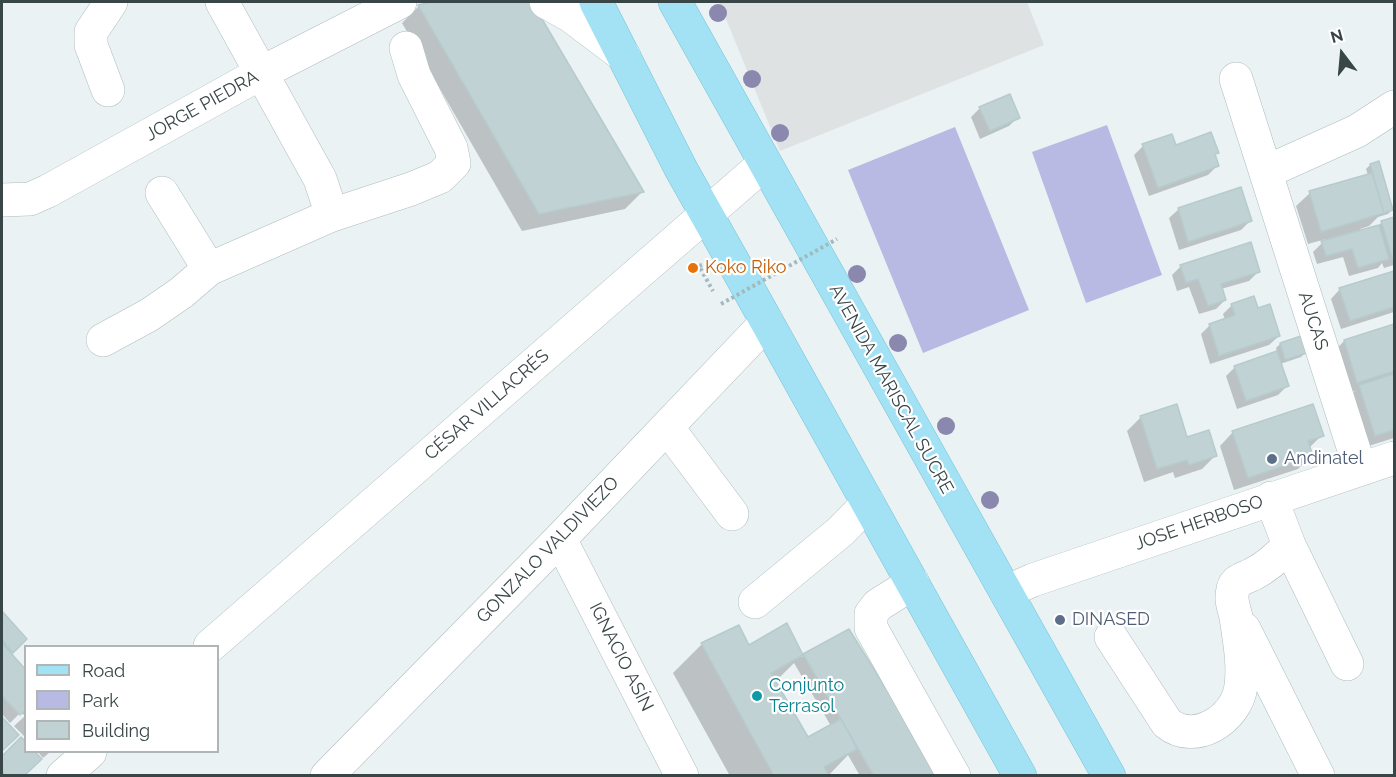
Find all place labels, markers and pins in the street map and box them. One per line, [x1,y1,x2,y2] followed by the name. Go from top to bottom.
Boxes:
[705,257,786,279] place label: Koko Riko
[686,261,700,275] marker: Koko Riko
[1284,448,1363,470] place label: Andinatel
[1265,452,1279,466] marker: Andinatel
[1072,609,1150,631] place label: DINASED
[1053,613,1067,627] marker: DINASED
[769,675,844,718] place label: Conjunto Terrasol
[750,689,764,703] marker: Conjunto Terrasol

